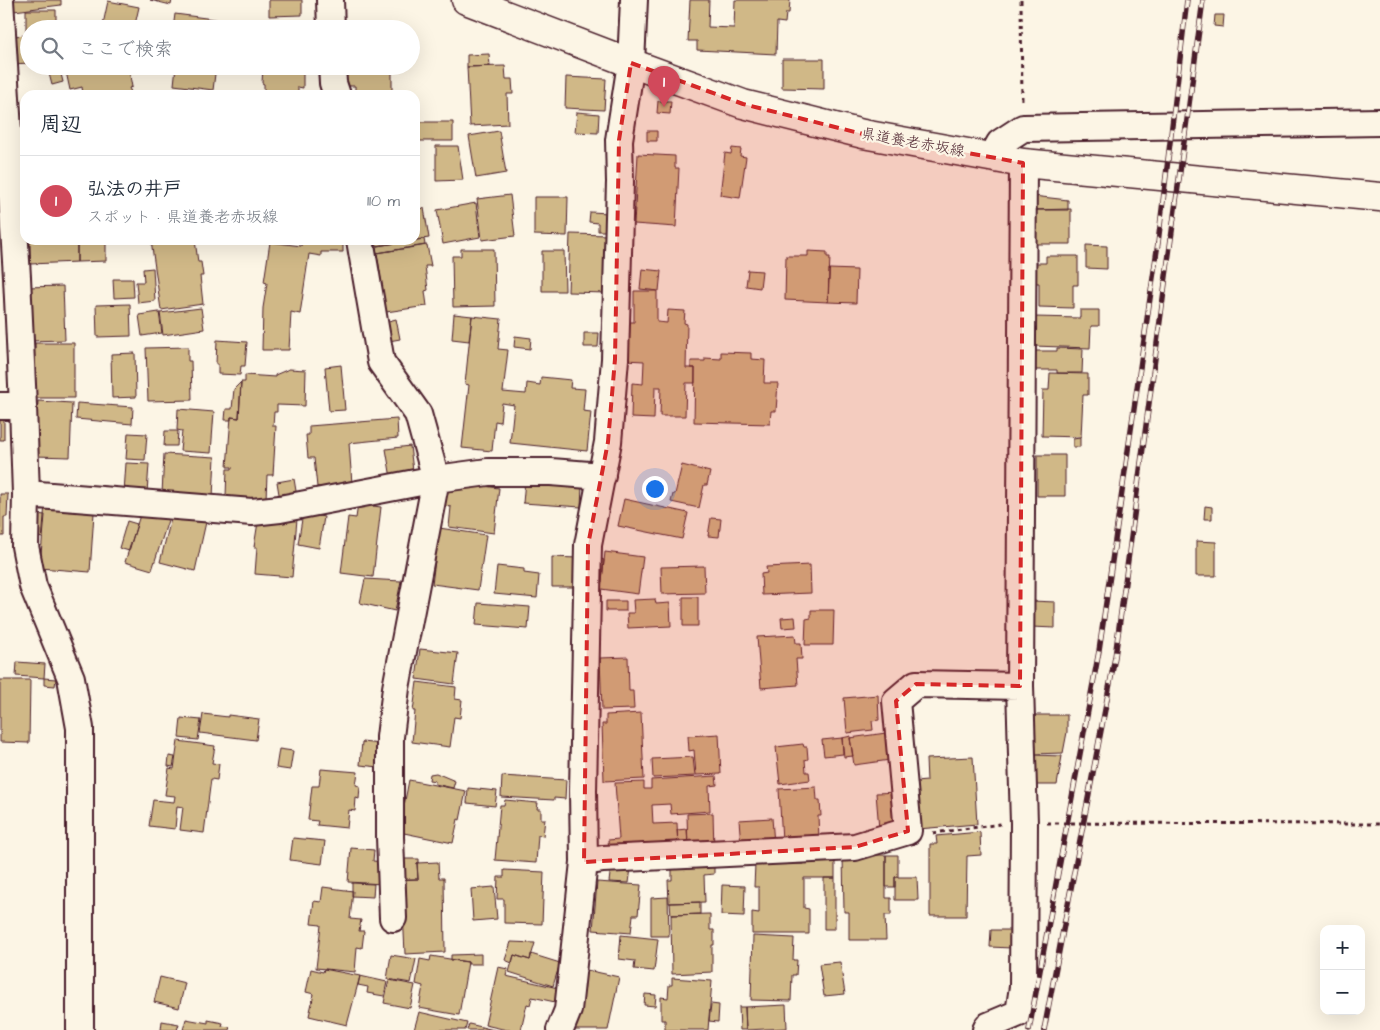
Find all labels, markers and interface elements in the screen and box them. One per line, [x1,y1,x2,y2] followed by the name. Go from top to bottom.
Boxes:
[20,20,420,75] search box
[38,34,66,62] icon: search
[78,36,173,63] text: ここで検索
[648,66,680,107] pin: 1
[40,110,82,139] text: 周辺
[859,123,966,162] street label: 県道養老赤坂線
[87,176,182,203] text: 弘法の井戸
[55,190,57,212] text: 1
[367,190,400,212] text: 110 m
[87,206,278,228] text: スポット · 県道養老赤坂線
[642,476,668,502] your location
[1320,925,1365,1015] map controls
[1320,925,1365,970] button: +
[1320,970,1365,1015] button: −

